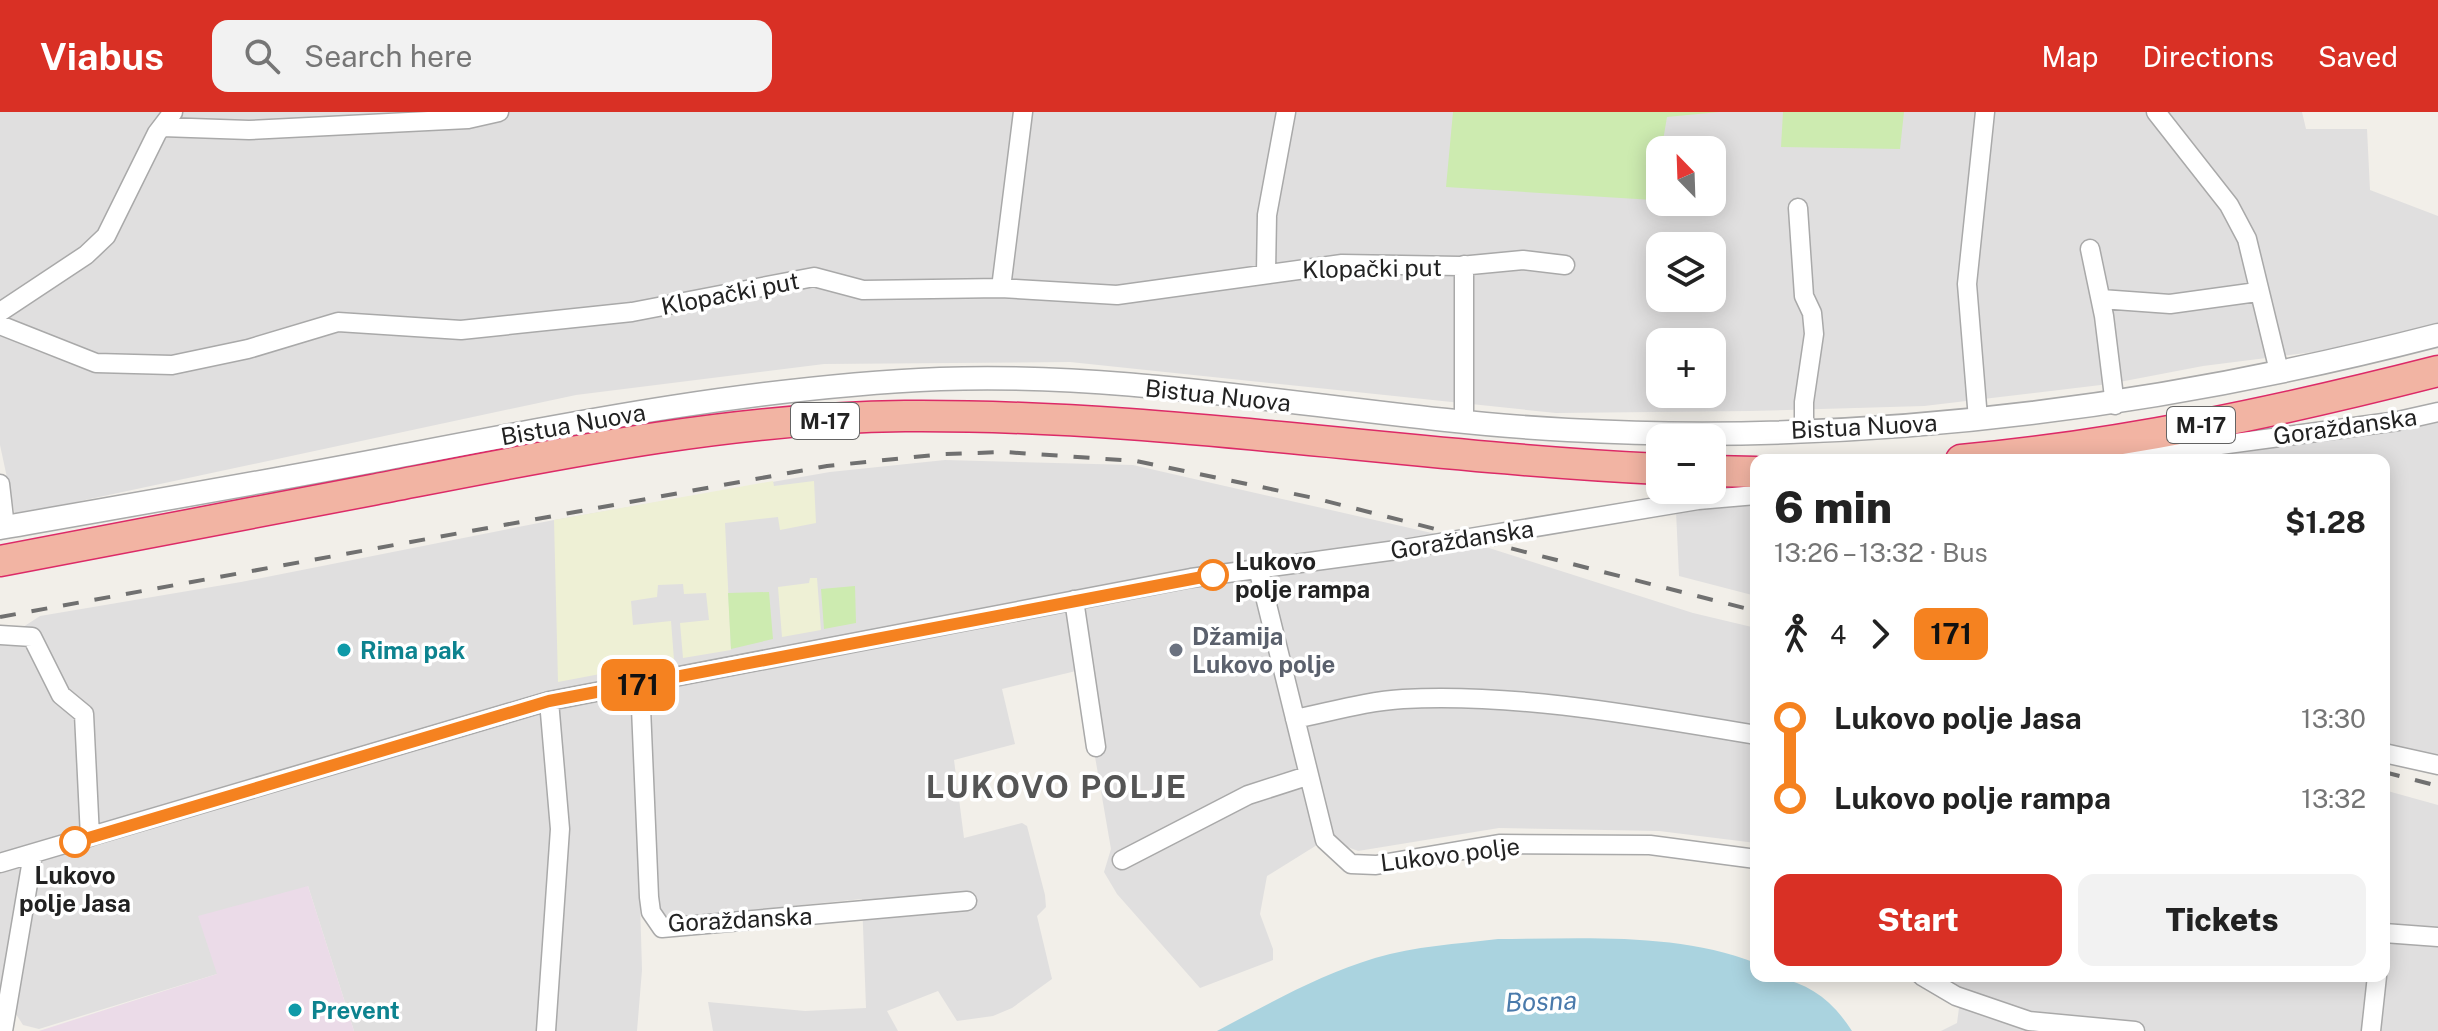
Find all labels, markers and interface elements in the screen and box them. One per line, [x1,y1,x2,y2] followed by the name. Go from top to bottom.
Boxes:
[212,20,772,92] search box
[40,34,164,79] text: Viabus
[240,34,284,78] icon: search
[304,38,472,74] text: Search here
[2042,40,2098,73] text: Map
[2142,40,2274,73] text: Directions
[2318,40,2398,73] text: Saved
[1646,136,1726,216] north arrow
[1646,136,1726,504] map controls
[1646,232,1726,312] button: layers
[1302,253,1442,283] street label: Klopački put
[659,266,801,320] street label: Klopački put
[1646,328,1726,408] button: +
[1144,373,1292,417] street label: Bistua Nuova
[498,397,648,451] street label: Bistua Nuova
[2271,402,2419,450] street label: Goraždanska
[791,403,859,439] road number: M-17
[2167,407,2235,443] road number: M-17
[1790,408,1938,444] street label: Bistua Nuova
[1646,424,1726,504] button: −
[1774,481,1892,533] text: 6 min
[2285,504,2366,540] text: $1.28
[1388,514,1536,564] street label: Goraždanska
[1774,537,1988,568] text: 13:26 – 13:32 · Bus
[1235,547,1370,603] place label: Lukovo polje rampa
[1198,560,1228,590] marker: Lukovo polje rampa
[1774,612,1818,656] icon: walk
[1858,612,1902,656] icon: forward
[1930,617,1972,650] text: 171
[1830,619,1846,650] text: 4
[1192,622,1335,678] place label: Džamija Lukovo polje
[360,636,466,664] place label: Rima pak
[335,641,353,659] marker: Rima pak
[1167,641,1185,659] marker: Džamija Lukovo polje
[592,659,684,711] line badge: 171
[617,668,659,701] text: 171
[1834,700,2082,736] text: Lukovo polje Jasa
[2301,703,2366,734] text: 13:30
[926,768,1188,805] district label: LUKOVO POLJE
[1834,780,2111,816] text: Lukovo polje rampa
[2301,783,2366,814] text: 13:32
[60,827,90,857] marker: Lukovo polje Jasa
[1379,832,1521,876] street label: Lukovo polje
[19,861,131,917] place label: Lukovo polje Jasa
[1774,874,2062,966] button: Start
[2078,874,2366,966] button: Tickets
[667,901,813,937] street label: Goraždanska
[1505,984,1577,1018] water label: Bosna
[311,996,400,1024] place label: Prevent
[286,1001,304,1019] marker: Prevent

